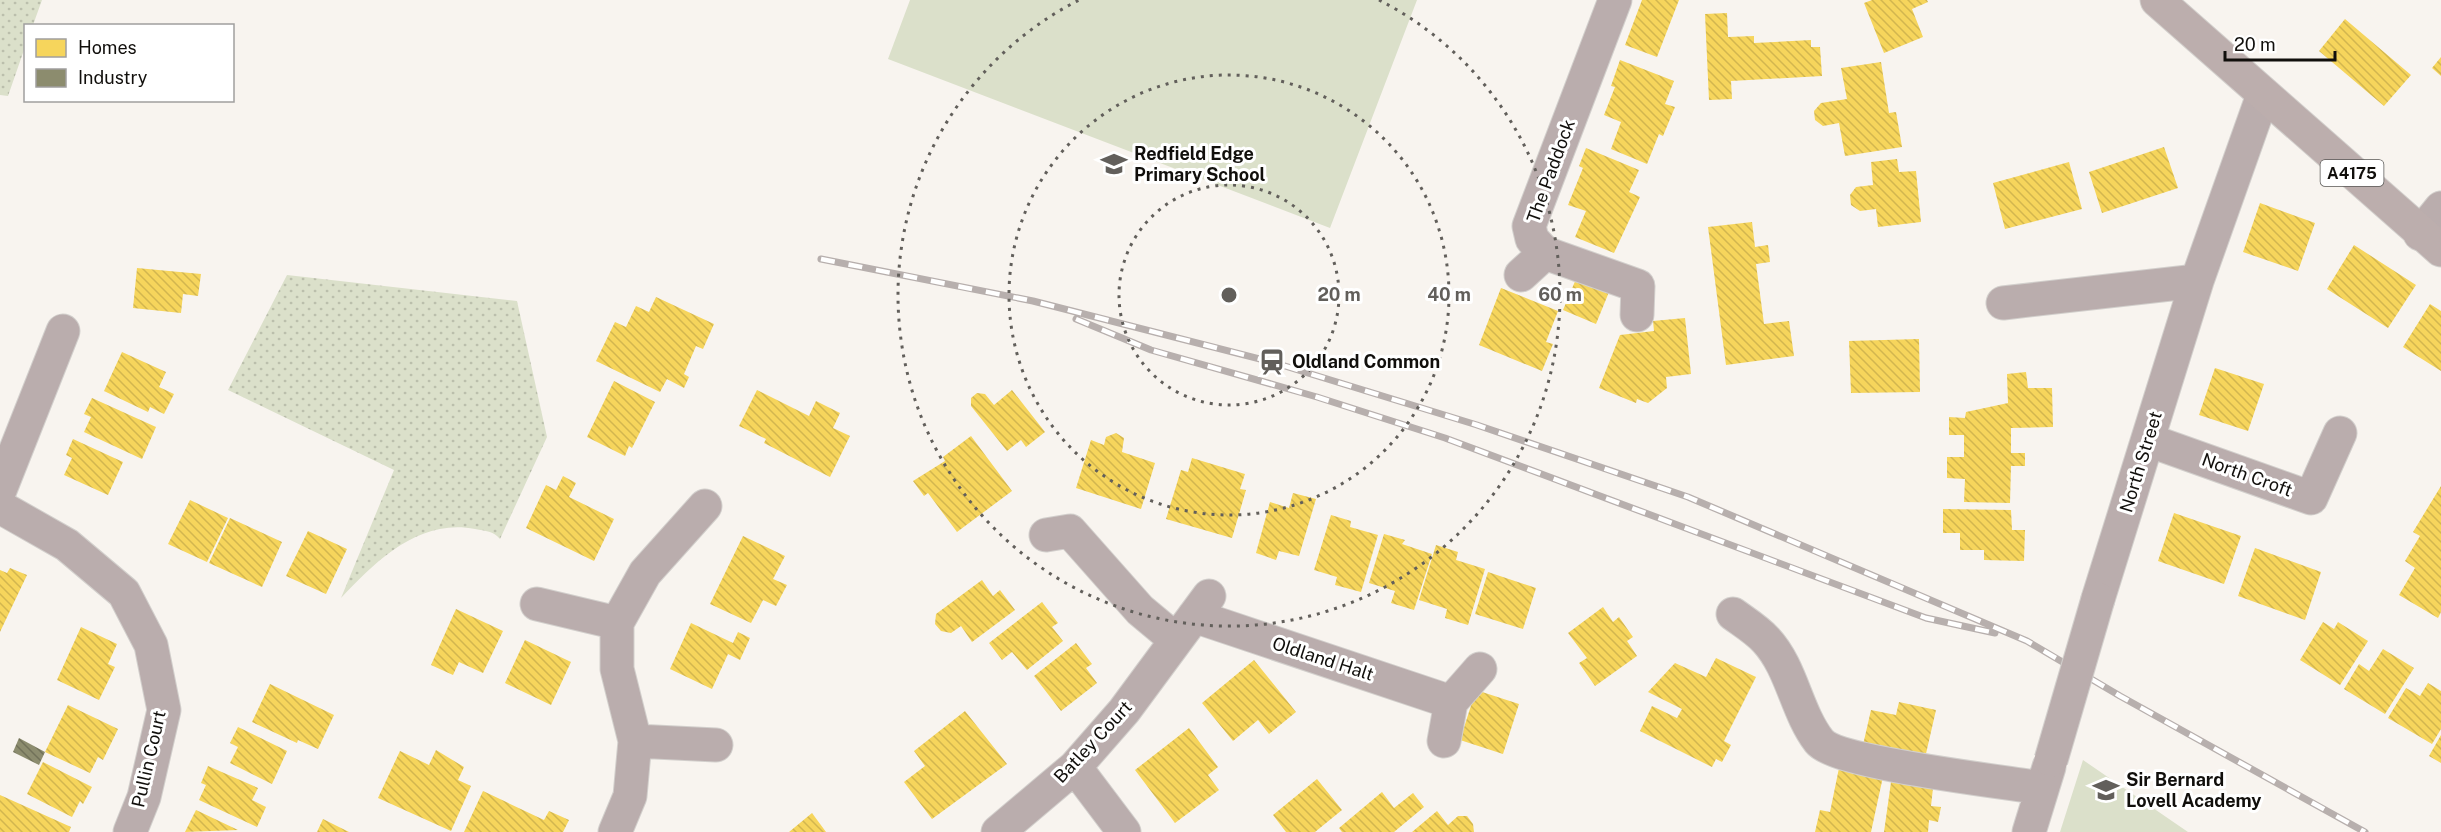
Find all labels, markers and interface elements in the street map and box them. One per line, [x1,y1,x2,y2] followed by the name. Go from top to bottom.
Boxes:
[24,24,234,102] legend
[2225,24,2334,62] scale bar
[2234,34,2276,55] text: 20 m
[78,37,137,58] text: Homes
[78,67,148,88] text: Industry
[1522,116,1579,225] street label: The Paddock
[1134,143,1266,185] place label: Redfield Edge Primary School
[1099,149,1129,179] school or university icon: Redfield Edge Primary School
[2320,160,2384,186] road number: A4175
[1317,284,1361,305] text: 20 m
[1427,284,1471,305] text: 40 m
[1538,284,1582,305] text: 60 m
[1219,285,1239,305] centre of rings
[1257,347,1287,377] station icon: Oldland Common
[1292,351,1440,372] place label: Oldland Common
[2115,409,2166,515] street label: North Street
[2199,448,2295,501] street label: North Croft
[1270,632,1376,685] street label: Oldland Halt
[1049,696,1136,787] street label: Batley Court
[127,708,170,809] street label: Pullin Court
[2126,769,2261,811] place label: Sir Bernard Lovell Academy
[2091,775,2121,805] school or university icon: Sir Bernard Lovell Academy

